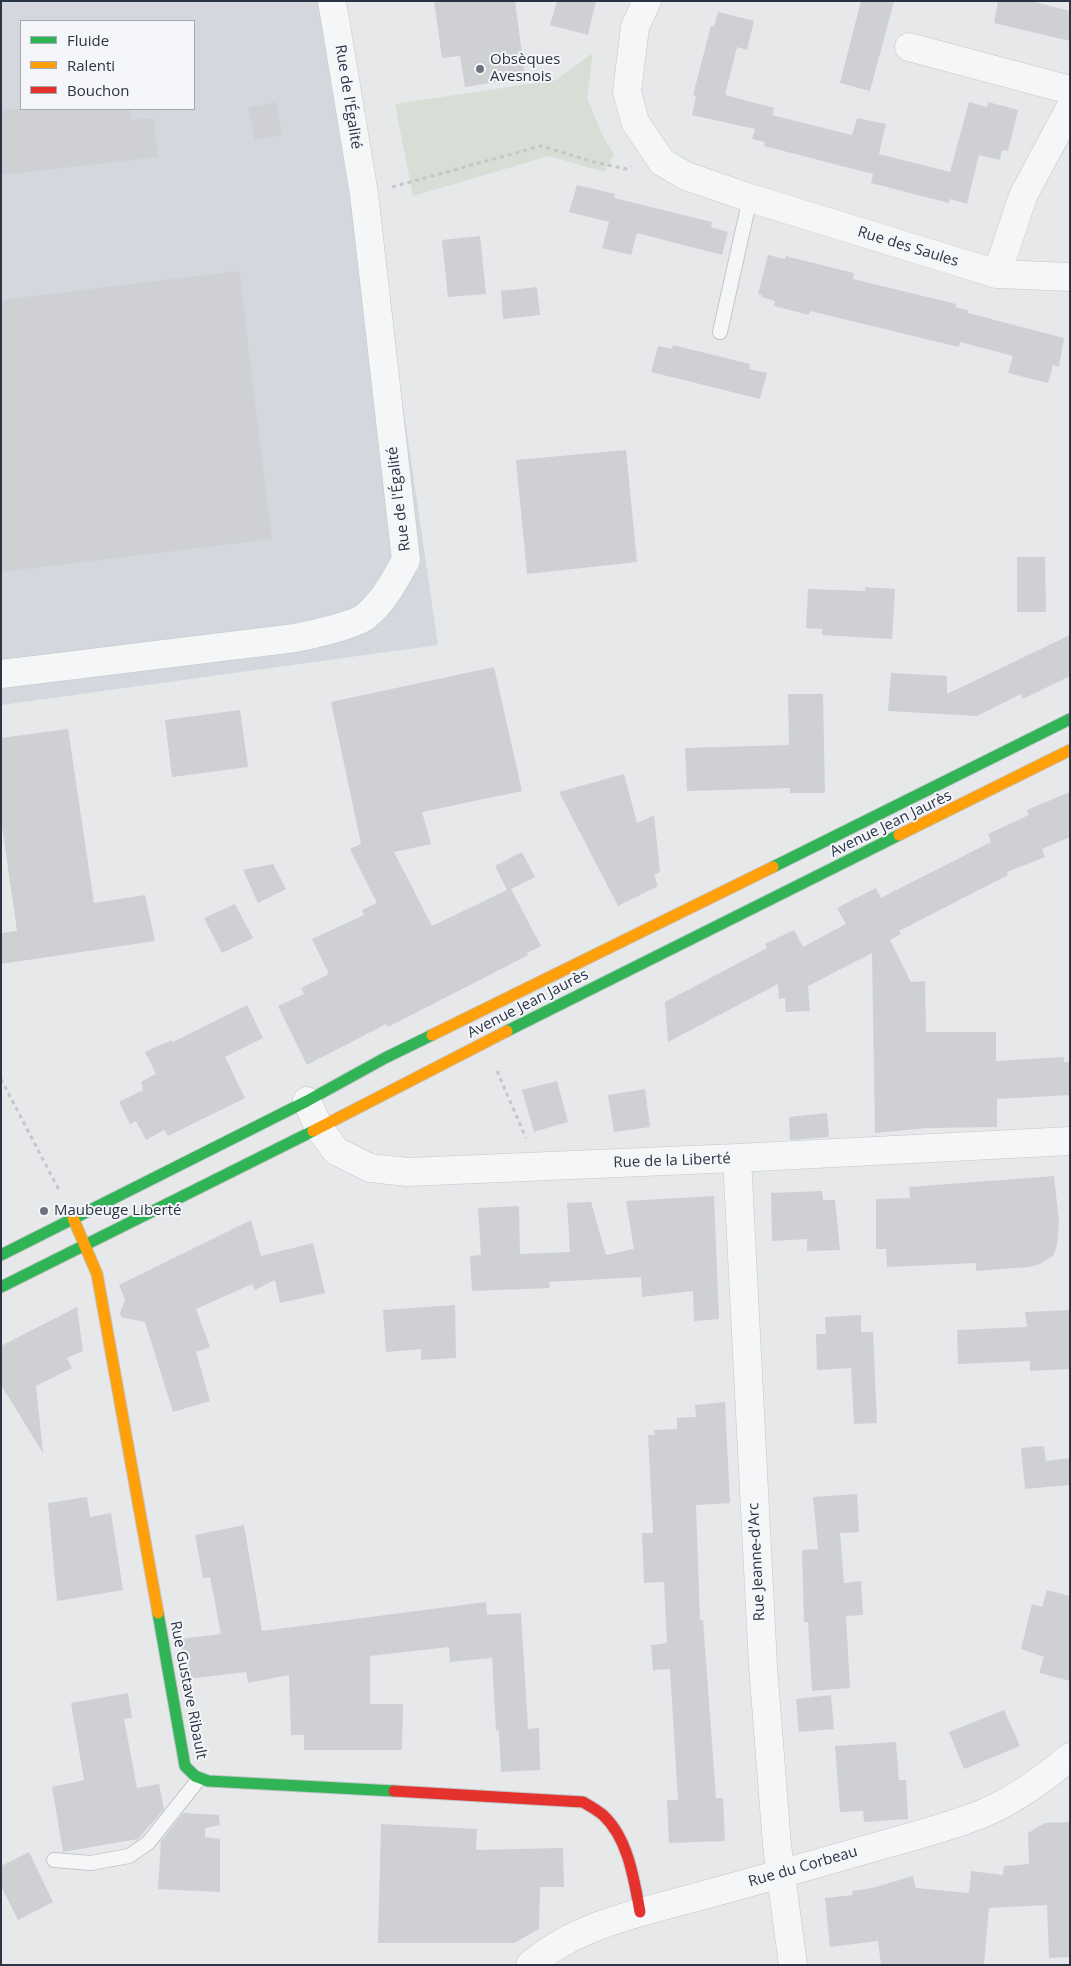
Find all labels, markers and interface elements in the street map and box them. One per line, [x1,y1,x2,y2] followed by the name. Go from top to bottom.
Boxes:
[20,20,195,110] legend
[67,30,109,50] text: Fluide
[331,43,365,151] street label: Rue de l'Égalité
[490,51,560,86] place label: Obsèques Avesnois
[67,55,115,75] text: Ralenti
[474,63,486,75] marker: Obsèques Avesnois
[67,80,130,100] text: Bouchon
[855,223,961,271] street label: Rue des Saules
[384,446,414,552] street label: Rue de l'Égalité
[827,787,955,861] street label: Avenue Jean Jaurès
[465,966,591,1042] street label: Avenue Jean Jaurès
[613,1150,731,1172] street label: Rue de la Liberté
[54,1202,181,1220] place label: Maubeuge Liberté
[38,1205,50,1217] marker: Maubeuge Liberté
[745,1502,769,1622] street label: Rue Jeanne-d'Arc
[166,1619,210,1761] street label: Rue Gustave Ribault
[746,1843,860,1891] street label: Rue du Corbeau

